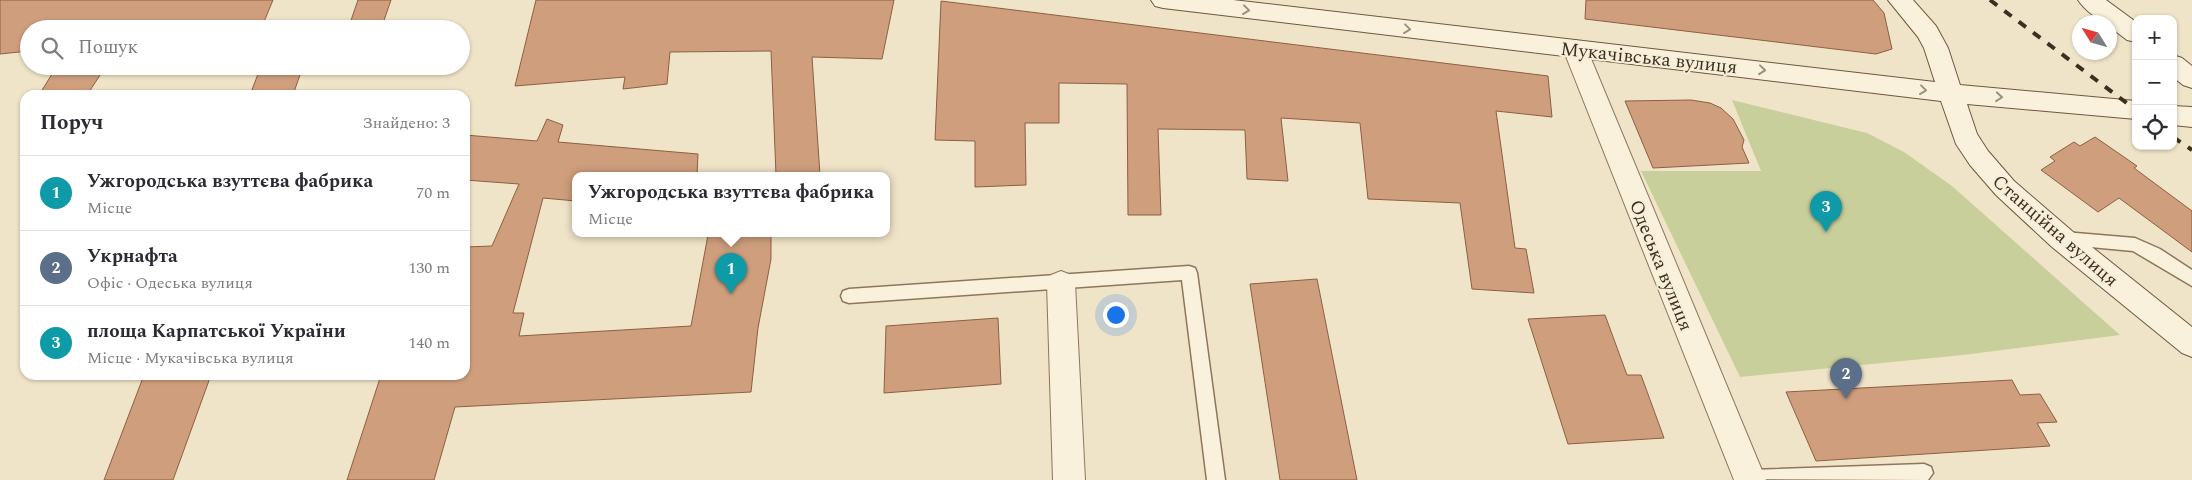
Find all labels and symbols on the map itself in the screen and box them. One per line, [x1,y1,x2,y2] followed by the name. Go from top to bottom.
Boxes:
[1242,4,1250,15] one-way arrow
[2072,15,2117,60] north arrow
[1403,23,1411,34] one-way arrow
[1559,35,1739,82] street label: Мукачівська вулиця
[1758,64,1766,75] one-way arrow
[1920,84,1928,95] one-way arrow
[1995,92,2003,103] one-way arrow
[1985,168,2125,294] street label: Станційна вулиця
[1810,191,1842,232] pin: 3
[1621,196,1700,336] street label: Одеська вулиця
[715,253,747,294] pin: 1
[1103,302,1129,328] your location
[1830,358,1862,399] pin: 2

